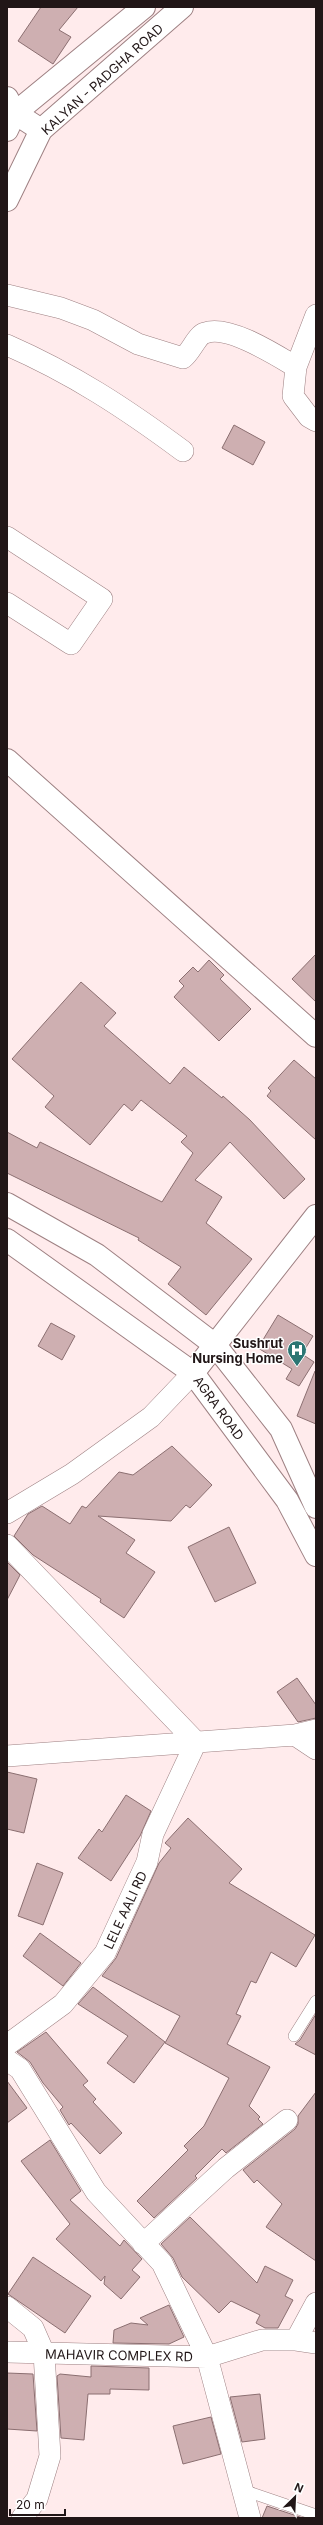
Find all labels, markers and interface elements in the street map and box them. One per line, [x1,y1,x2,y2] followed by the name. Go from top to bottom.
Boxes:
[38,20,166,138] street label: KALYAN - PADGHA ROAD
[192,1335,283,1366] place label: Sushrut Nursing Home
[286,1339,308,1367] hospital icon: Sushrut Nursing Home
[190,1373,248,1443] street label: AGRA ROAD
[100,1868,150,1952] street label: LELE AALI RD
[45,2346,193,2364] street label: MAHAVIR COMPLEX RD
[275,2477,315,2517] north arrow
[292,2480,306,2496] text: N
[10,2491,65,2517] scale bar
[16,2497,45,2512] text: 20 m

